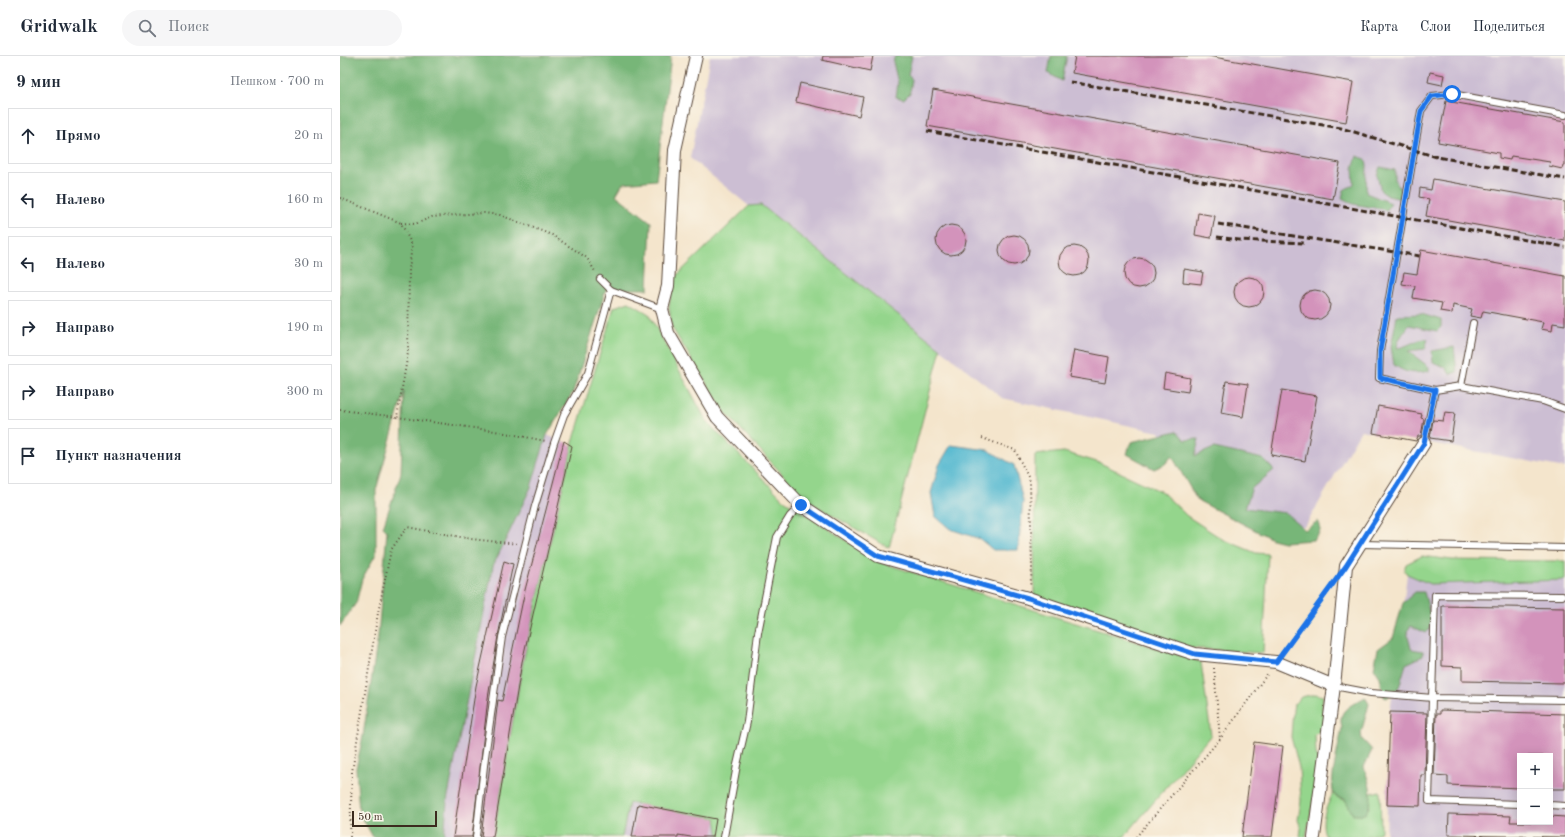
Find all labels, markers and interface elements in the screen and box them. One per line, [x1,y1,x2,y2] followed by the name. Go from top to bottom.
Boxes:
[122,10,402,46] search box
[136,17,158,39] icon: search
[20,18,98,37] text: Gridwalk
[168,20,209,35] text: Поиск
[1360,20,1398,34] text: Карта
[1420,20,1451,34] text: Слои
[1473,20,1545,34] text: Поделиться
[16,74,61,91] text: 9 мин
[230,75,324,88] text: Пешком · 700 m
[1443,85,1461,103] route start
[17,125,39,147] icon: ahead
[55,129,101,144] text: Прямо
[294,129,323,142] text: 20 m
[17,189,39,211] icon: left
[55,193,105,208] text: Налево
[286,193,323,206] text: 160 m
[17,253,39,275] icon: left
[55,257,105,272] text: Налево
[294,257,323,270] text: 30 m
[17,317,39,339] icon: right
[55,321,114,336] text: Направо
[286,321,323,334] text: 190 m
[17,381,39,403] icon: right
[55,385,114,400] text: Направо
[286,385,323,398] text: 300 m
[17,445,39,467] icon: arrive
[55,449,182,464] text: Пункт назначения
[792,496,810,514] route end
[1517,753,1553,825] map controls
[1517,753,1553,789] button: +
[1517,789,1553,825] button: −
[352,809,437,828] scale bar
[358,812,383,823] text: 50 m

